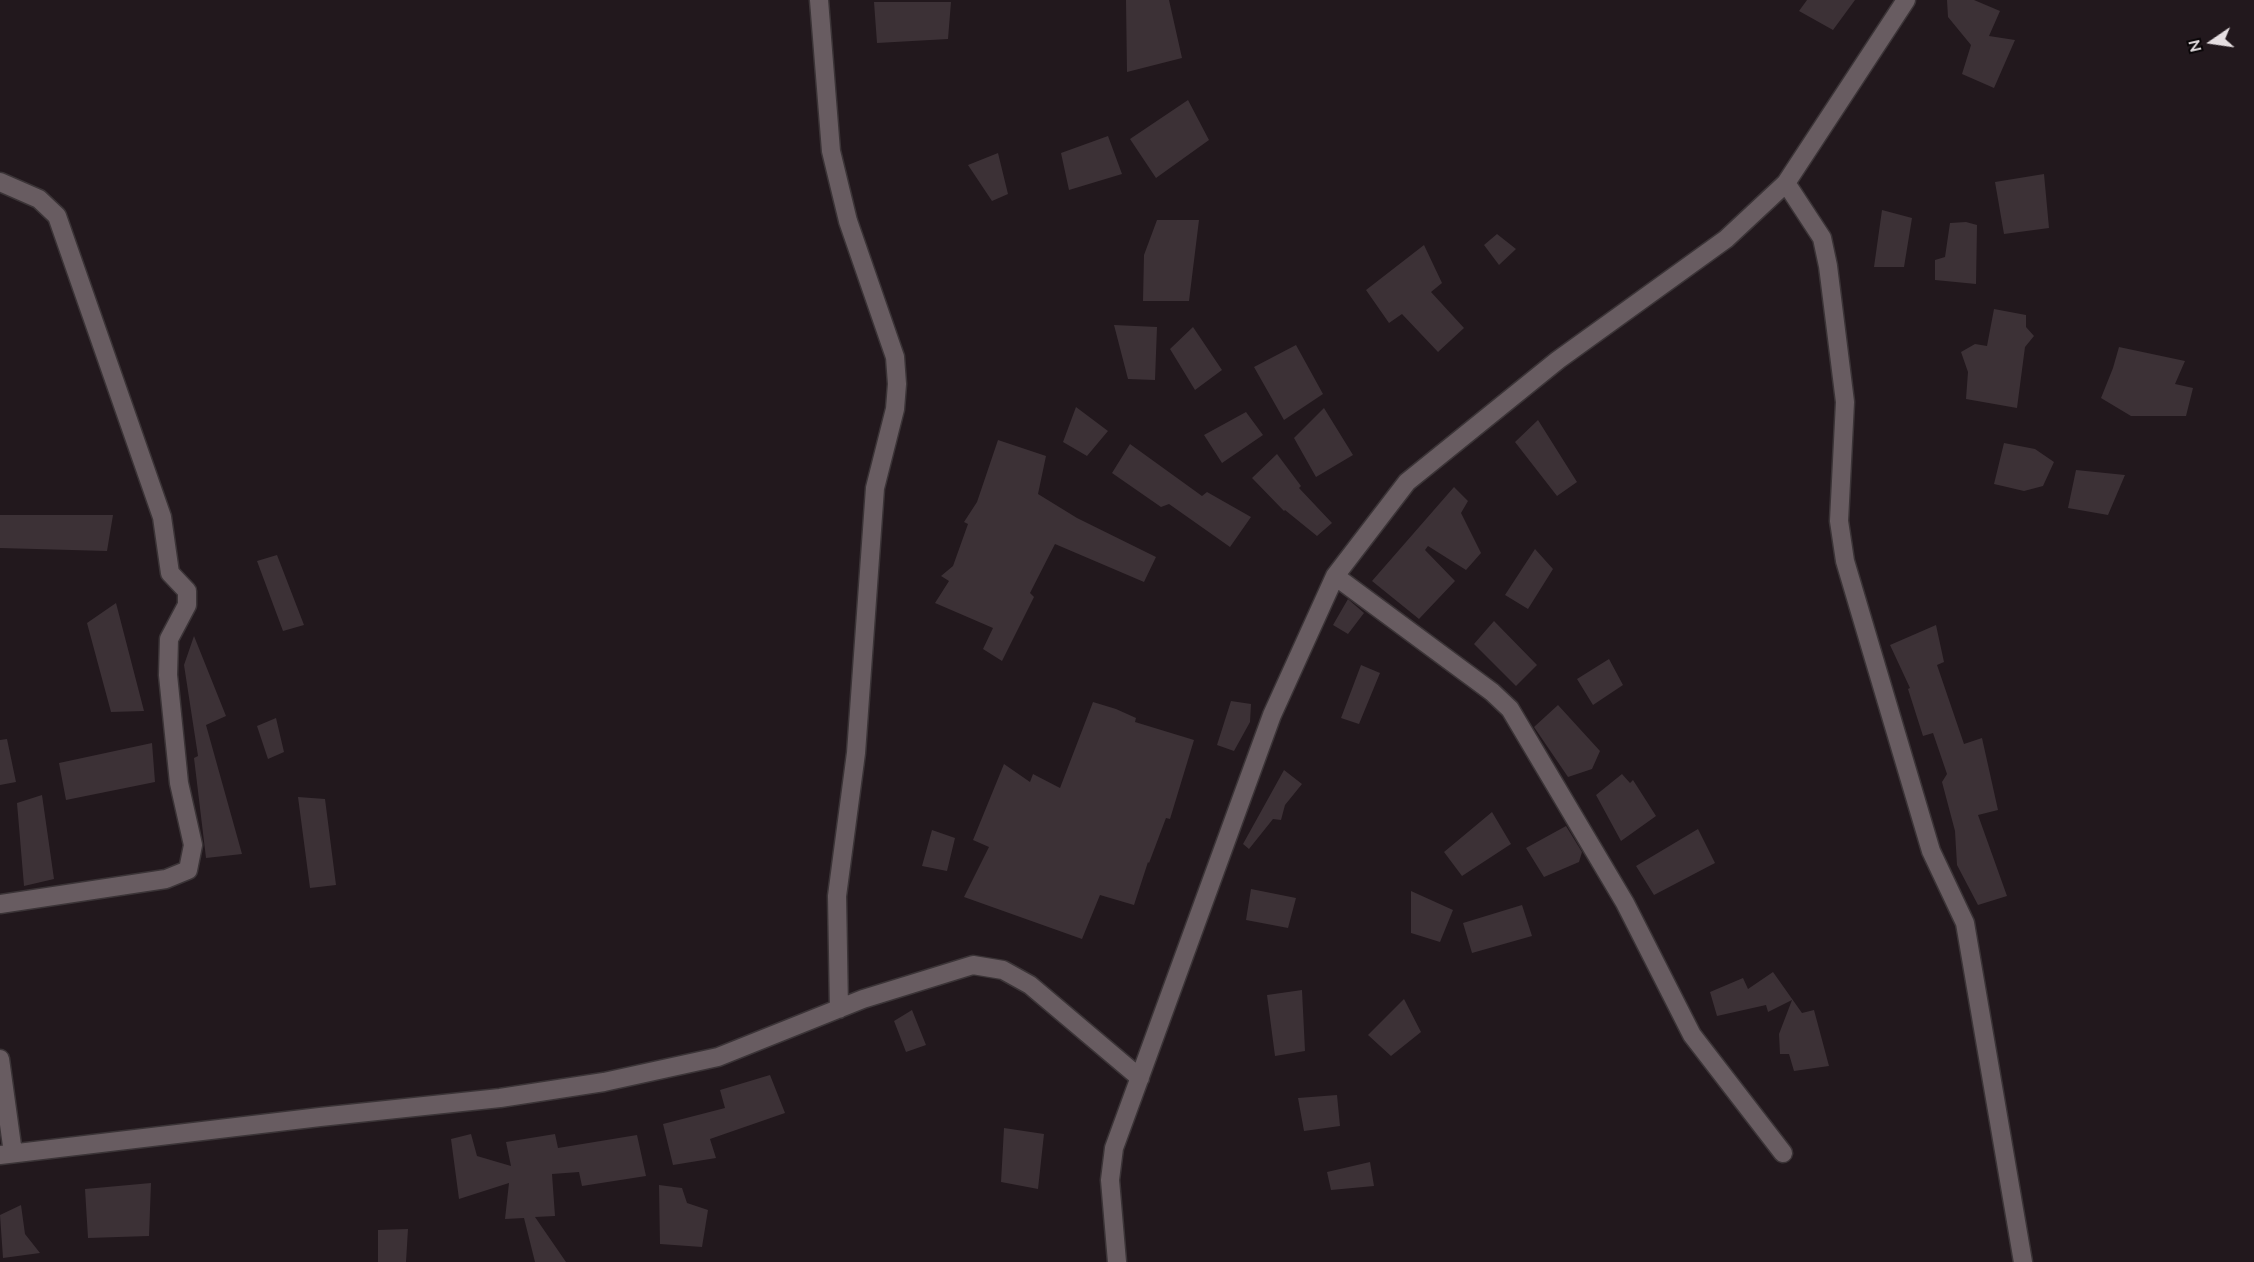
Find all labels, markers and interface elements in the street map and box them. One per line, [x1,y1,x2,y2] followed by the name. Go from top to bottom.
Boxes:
[2182,12,2242,72] north arrow
[2183,38,2206,54] text: N

